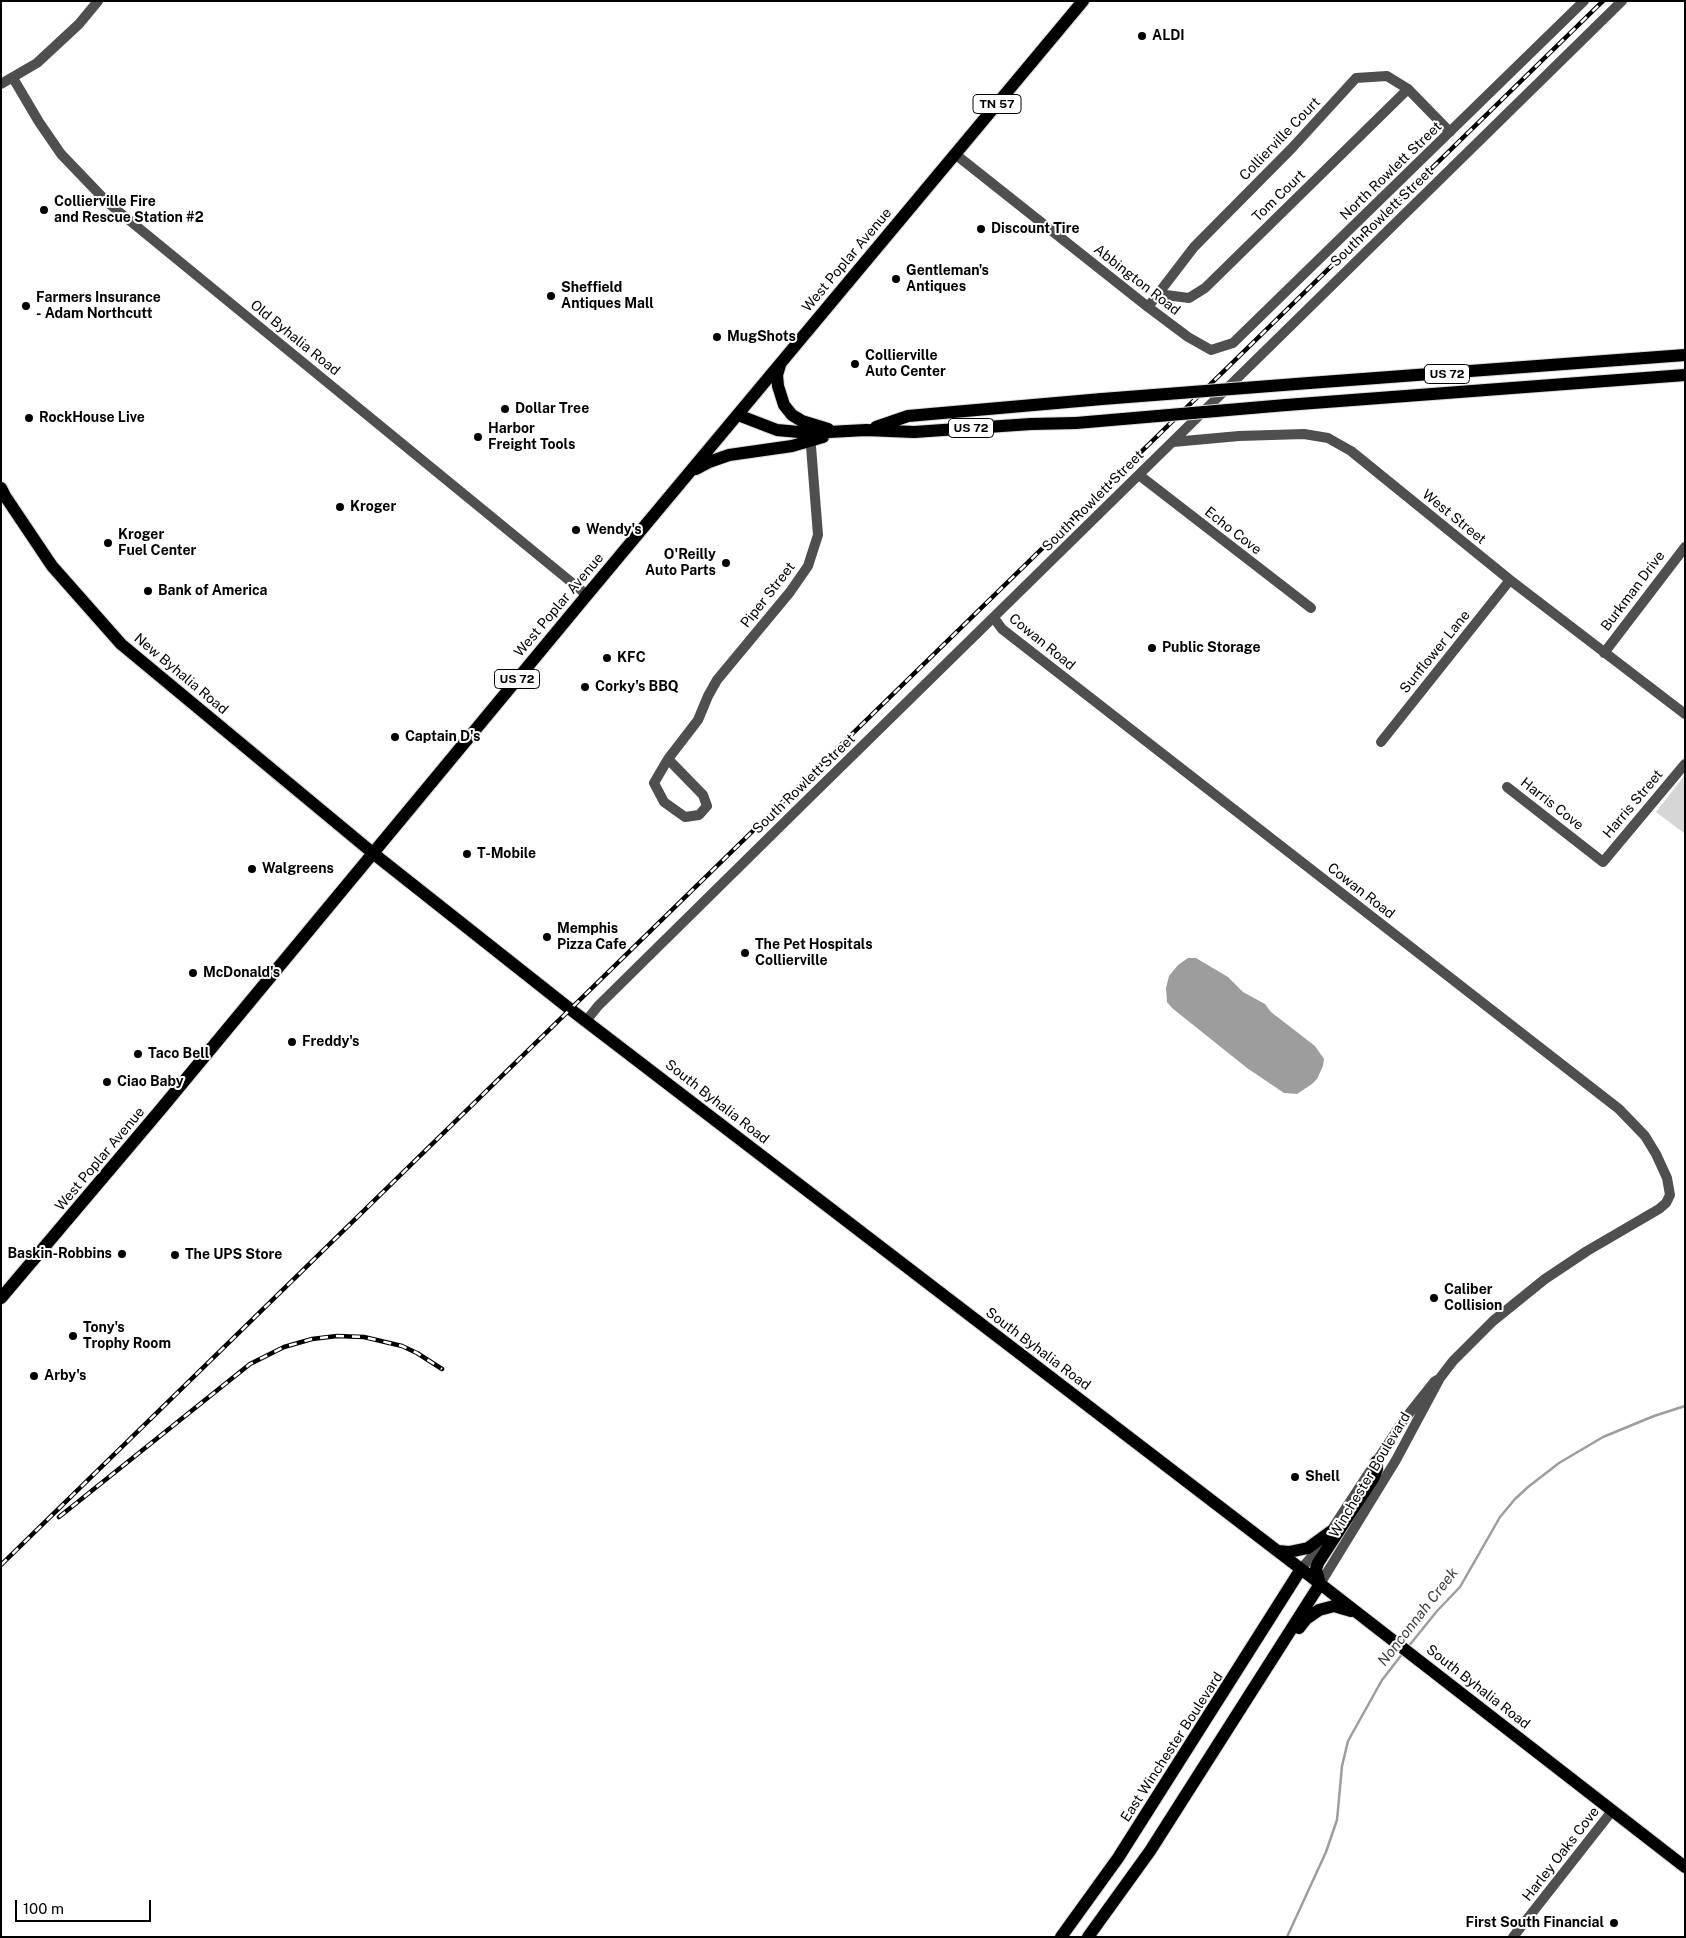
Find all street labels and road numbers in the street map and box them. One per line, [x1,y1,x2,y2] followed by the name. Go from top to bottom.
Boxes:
[1236,94,1324,184] street label: Collierville Court
[973,95,1021,114] road number: TN 57
[1337,118,1445,224] street label: North Rowlett Street
[1327,164,1437,270] street label: South Rowlett Street
[1249,167,1309,225] street label: Tom Court
[799,205,895,315] street label: West Poplar Avenue
[1091,241,1183,319] street label: Abbington Road
[247,297,343,379] street label: Old Byhalia Road
[1424,364,1470,384] road number: US 72
[948,418,994,438] road number: US 72
[1039,447,1147,555] street label: South Rowlett Street
[1419,486,1489,548] street label: West Street
[1201,504,1265,558] street label: Echo Cove
[1597,548,1669,634] street label: Burkman Drive
[511,550,607,660] street label: West Poplar Avenue
[737,559,799,631] street label: Piper Street
[1396,607,1474,697] street label: Sunflower Lane
[1005,610,1079,674] street label: Cowan Road
[131,630,231,718] street label: New Byhalia Road
[494,670,540,689] road number: US 72
[749,731,859,837] street label: South Rowlett Street
[1600,766,1666,842] street label: Harris Street
[1517,774,1587,834] street label: Harris Cove
[1324,860,1398,922] street label: Cowan Road
[662,1056,772,1148] street label: South Byhalia Road
[52,1104,148,1214] street label: West Poplar Avenue
[982,1304,1094,1394] street label: South Byhalia Road
[1326,1409,1414,1541] street label: Winchester Boulevard
[1423,1641,1533,1733] street label: South Byhalia Road
[1117,1669,1227,1825] street label: East Winchester Boulevard
[1519,1804,1603,1904] street label: Harley Oaks Cove

